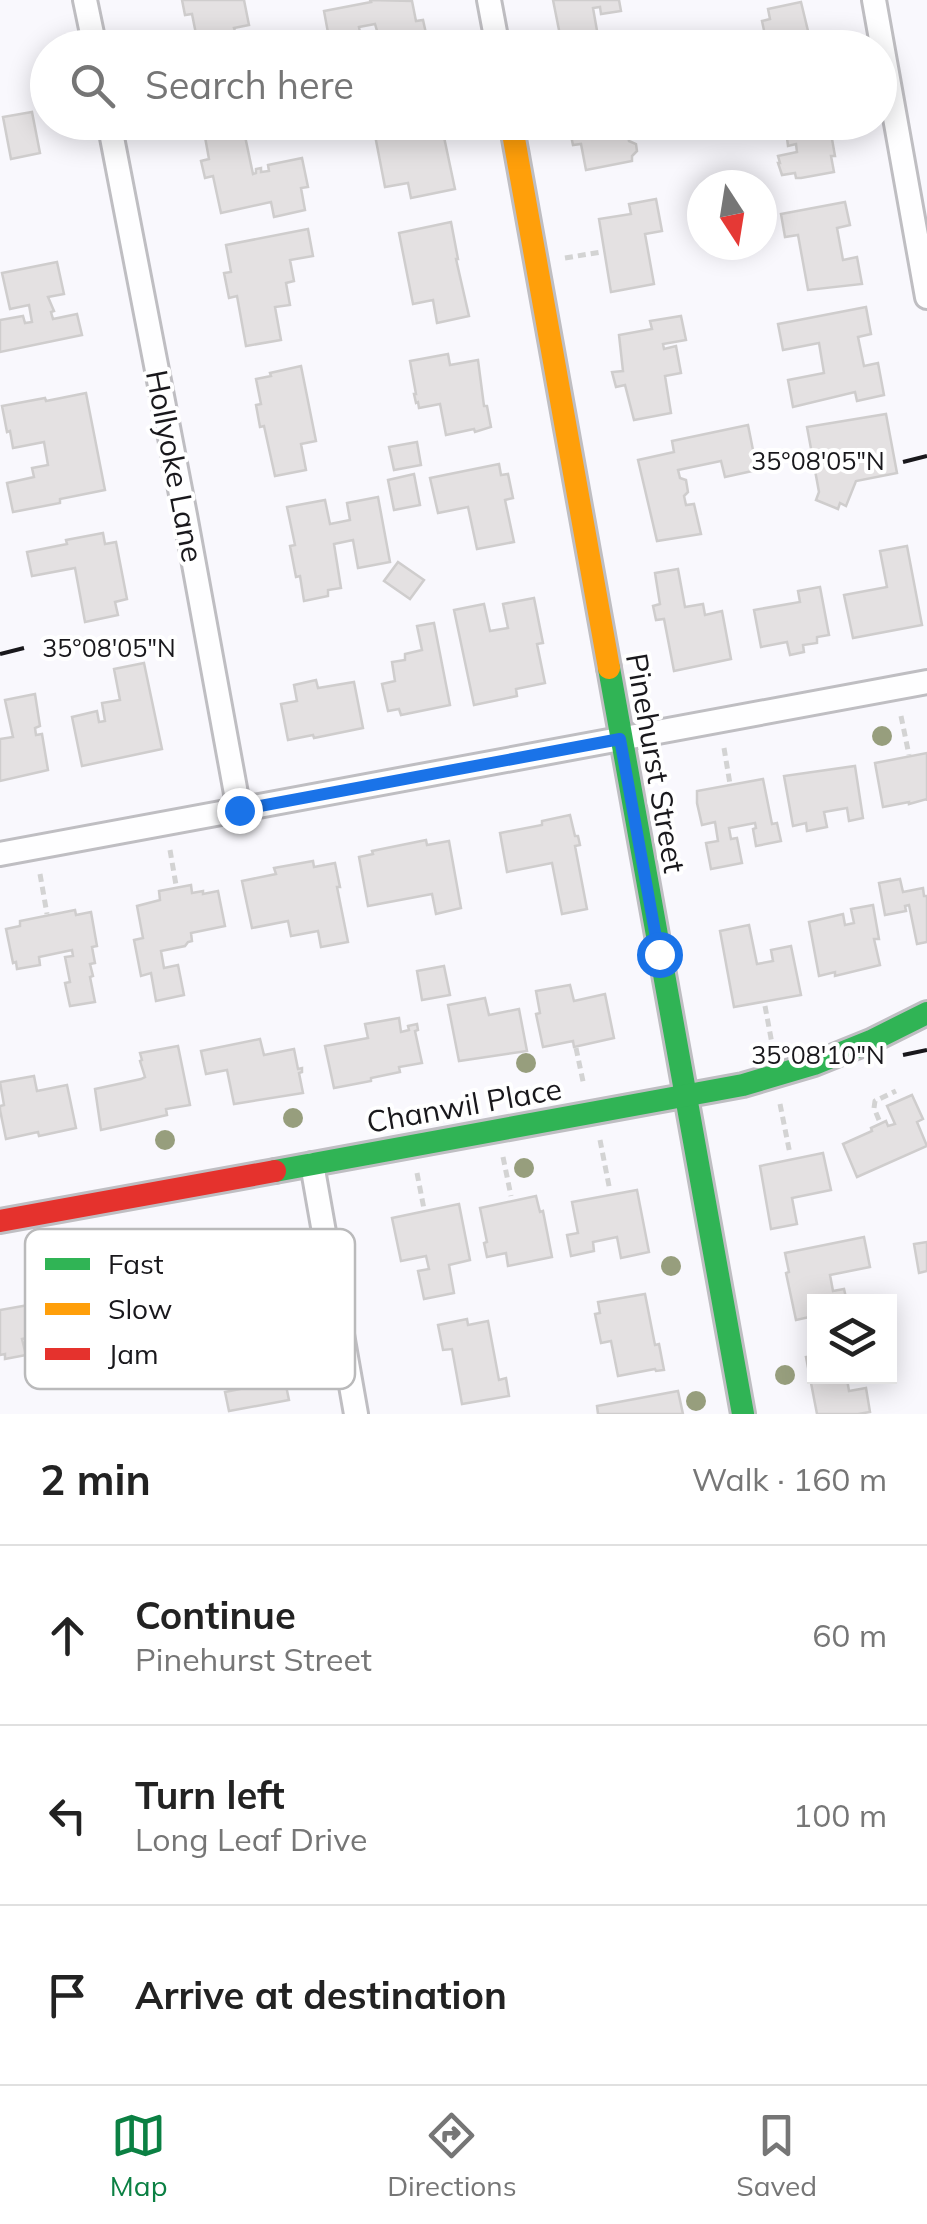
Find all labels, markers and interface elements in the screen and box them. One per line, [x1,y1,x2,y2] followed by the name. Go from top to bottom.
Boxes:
[30,30,897,140] search box
[65,58,120,113] icon: search
[145,61,354,109] text: Search here
[687,170,777,260] north arrow
[138,367,212,565] street label: Hollyoke Lane
[751,445,885,476] text: 35°08'05"N
[42,632,176,663] text: 35°08'05"N
[618,650,694,876] street label: Pinehurst Street
[217,788,263,834] route end
[637,932,683,978] route start
[751,1039,885,1070] text: 35°08'10"N
[364,1069,564,1141] street label: Chanwil Place
[25,1229,355,1389] legend
[108,1246,164,1281] text: Fast
[108,1291,172,1326] text: Slow
[807,1294,897,1384] map controls
[807,1294,897,1384] button: layers
[108,1336,159,1371] text: Jam
[40,1453,151,1506] text: 2 min
[692,1459,887,1499] text: Walk · 160 m
[135,1591,296,1639] text: Continue
[40,1608,95,1663] icon: ahead
[812,1615,887,1655] text: 60 m
[135,1639,372,1679] text: Pinehurst Street
[135,1771,285,1819] text: Turn left
[40,1788,95,1843] icon: left
[793,1795,887,1835] text: 100 m
[135,1819,367,1859] text: Long Leaf Drive
[40,1968,95,2023] icon: arrive
[135,1971,507,2019] text: Arrive at destination
[110,2108,167,2203] tab: Map
[387,2108,517,2203] tab: Directions
[736,2108,817,2203] tab: Saved

